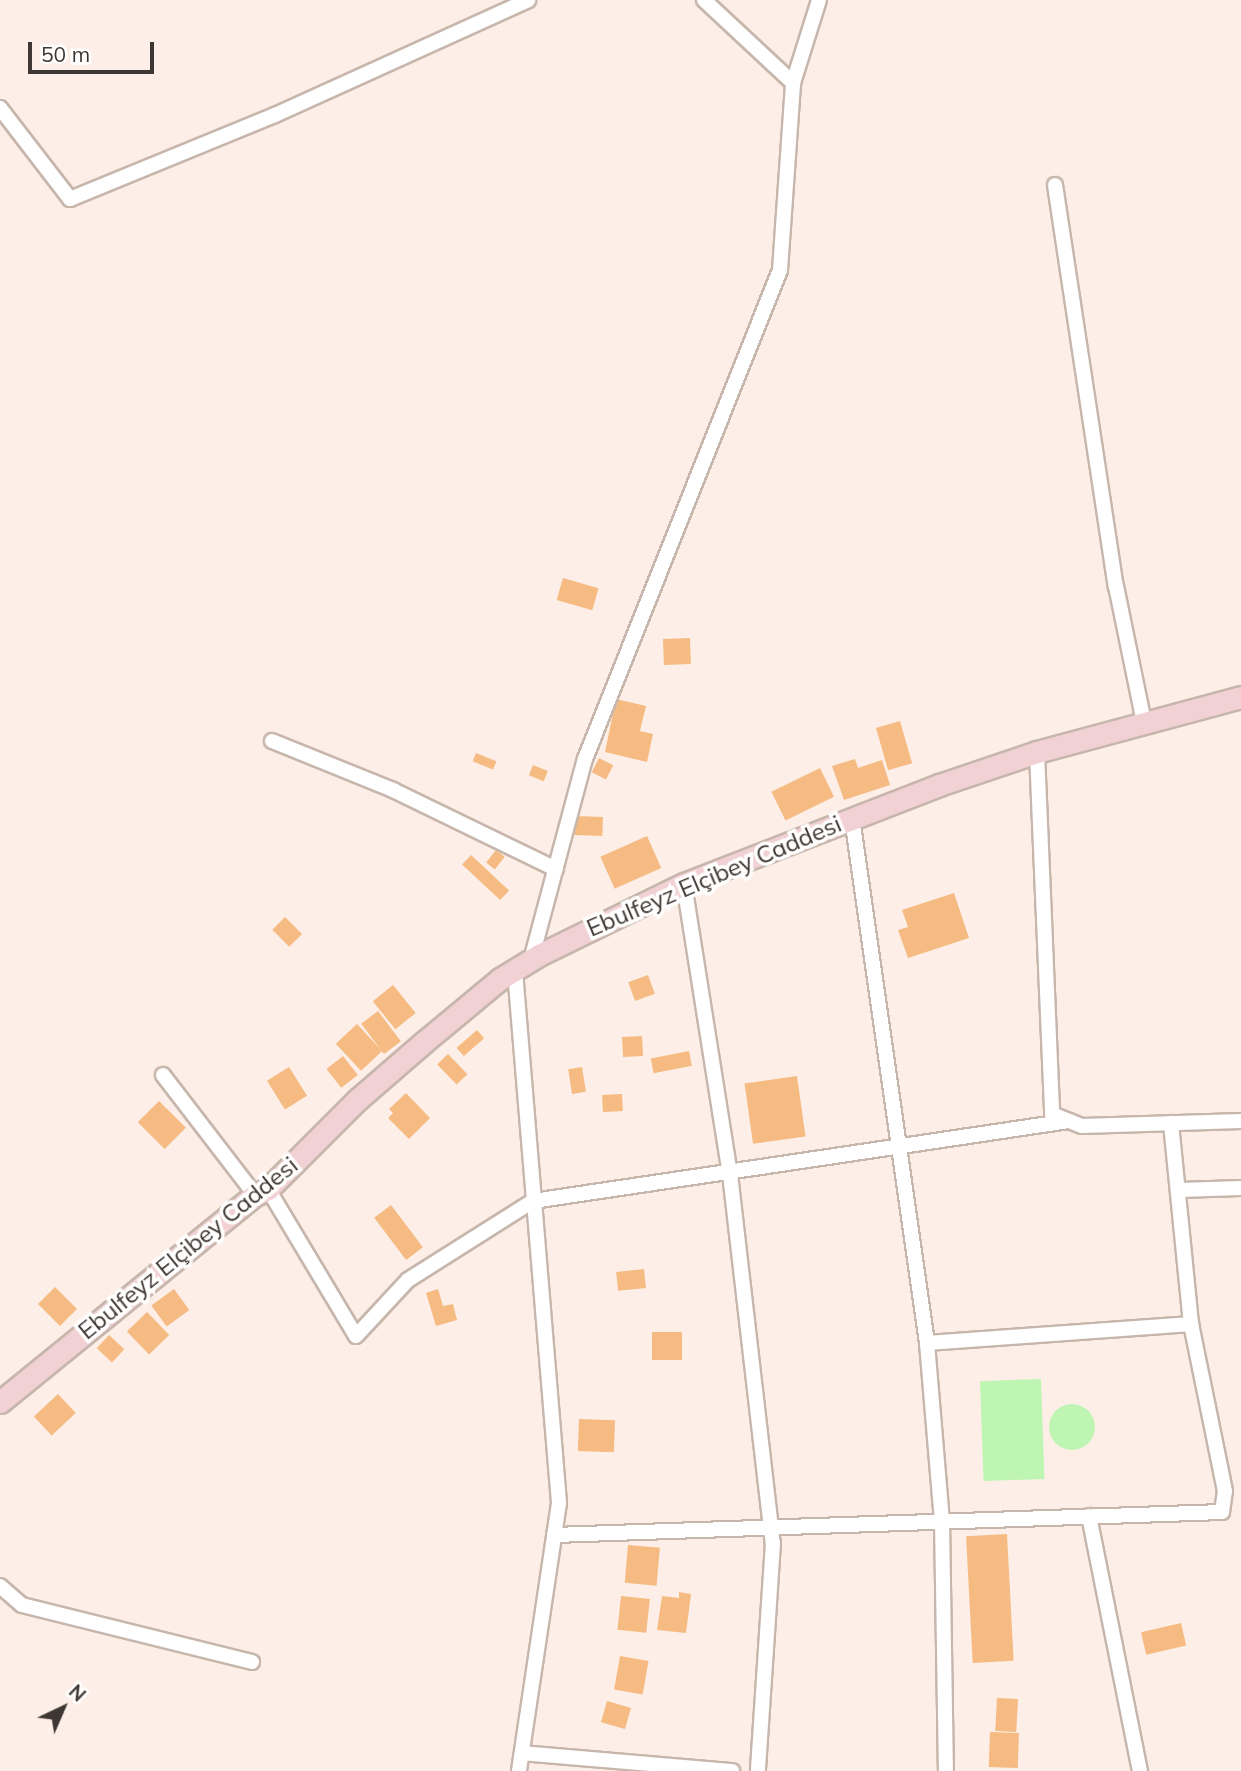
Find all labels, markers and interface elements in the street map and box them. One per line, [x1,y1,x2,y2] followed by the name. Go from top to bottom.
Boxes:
[32,28,158,72] scale bar
[41,41,90,67] text: 50 m
[582,809,846,943] street label: Ebulfeyz Elçibey Caddesi
[73,1151,303,1345] street label: Ebulfeyz Elçibey Caddesi
[28,1673,98,1743] north arrow
[64,1679,91,1707] text: N

